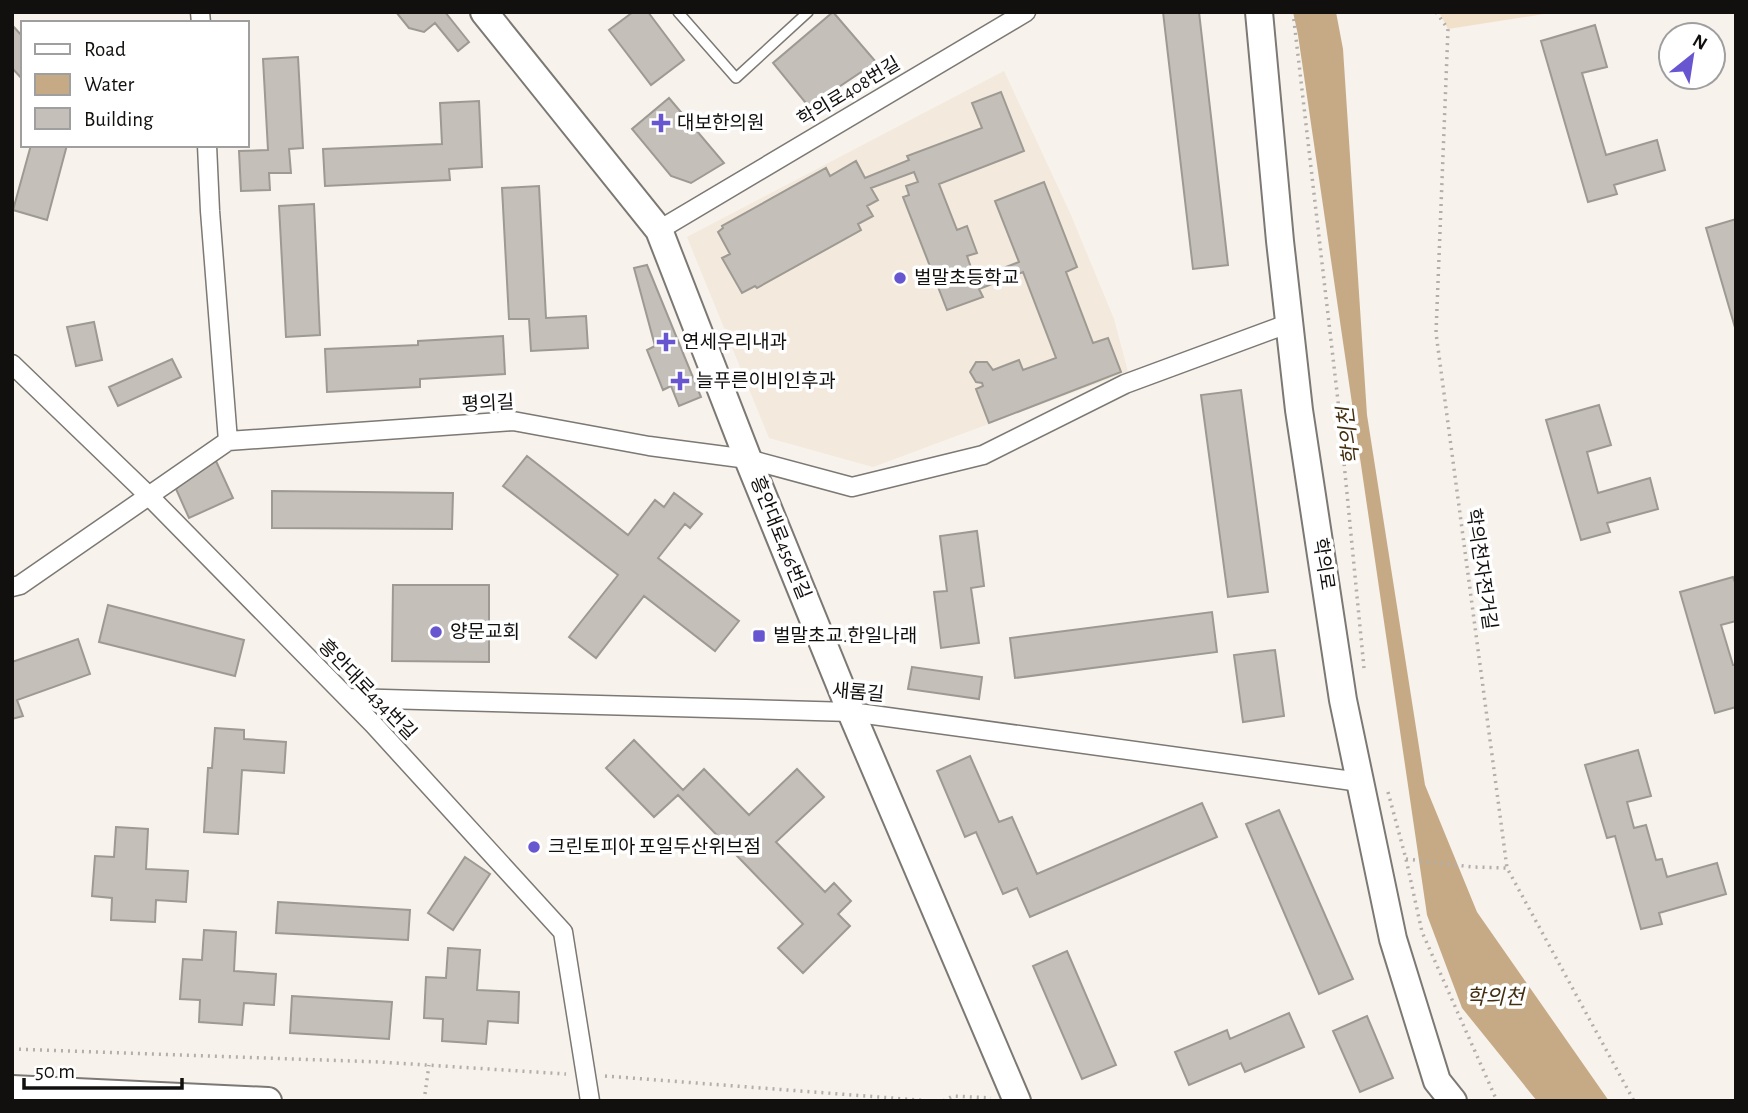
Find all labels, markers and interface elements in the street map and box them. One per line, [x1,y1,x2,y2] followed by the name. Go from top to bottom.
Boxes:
[21,21,248,147] legend
[1657,21,1727,91] north arrow
[1689,31,1710,54] text: N
[84,39,126,60] text: Road
[794,53,903,130] street label: 학의로408번길
[84,74,134,95] text: Water
[84,109,154,130] text: Building
[651,113,671,133] marker: 대보한의원
[677,113,764,133] place label: 대보한의원
[914,268,1019,288] place label: 벌말초등학교
[892,270,908,286] marker: 벌말초등학교
[656,332,676,352] marker: 연세우리내과
[682,332,787,352] place label: 연세우리내과
[670,371,690,391] marker: 늘푸른이비인후과
[696,371,836,391] place label: 늘푸른이비인후과
[461,392,515,415] street label: 평의길
[1334,403,1363,466] water label: 학의천
[747,473,814,602] street label: 흥안대로456번길
[1463,507,1500,631] street label: 학의천자전거길
[1310,536,1337,591] street label: 학의로
[450,622,520,642] place label: 양문교회
[428,624,444,640] marker: 양문교회
[773,626,917,646] place label: 벌말초교.한일나래
[751,628,767,644] marker: 벌말초교.한일나래
[315,636,420,744] street label: 흥안대로434번길
[831,680,885,705] street label: 새롬길
[548,837,761,857] place label: 크린토피아 포일두산위브점
[526,839,542,855] marker: 크린토피아 포일두산위브점
[1466,986,1527,1008] water label: 학의천
[24,1046,182,1090] scale bar
[35,1061,75,1082] text: 50 m

